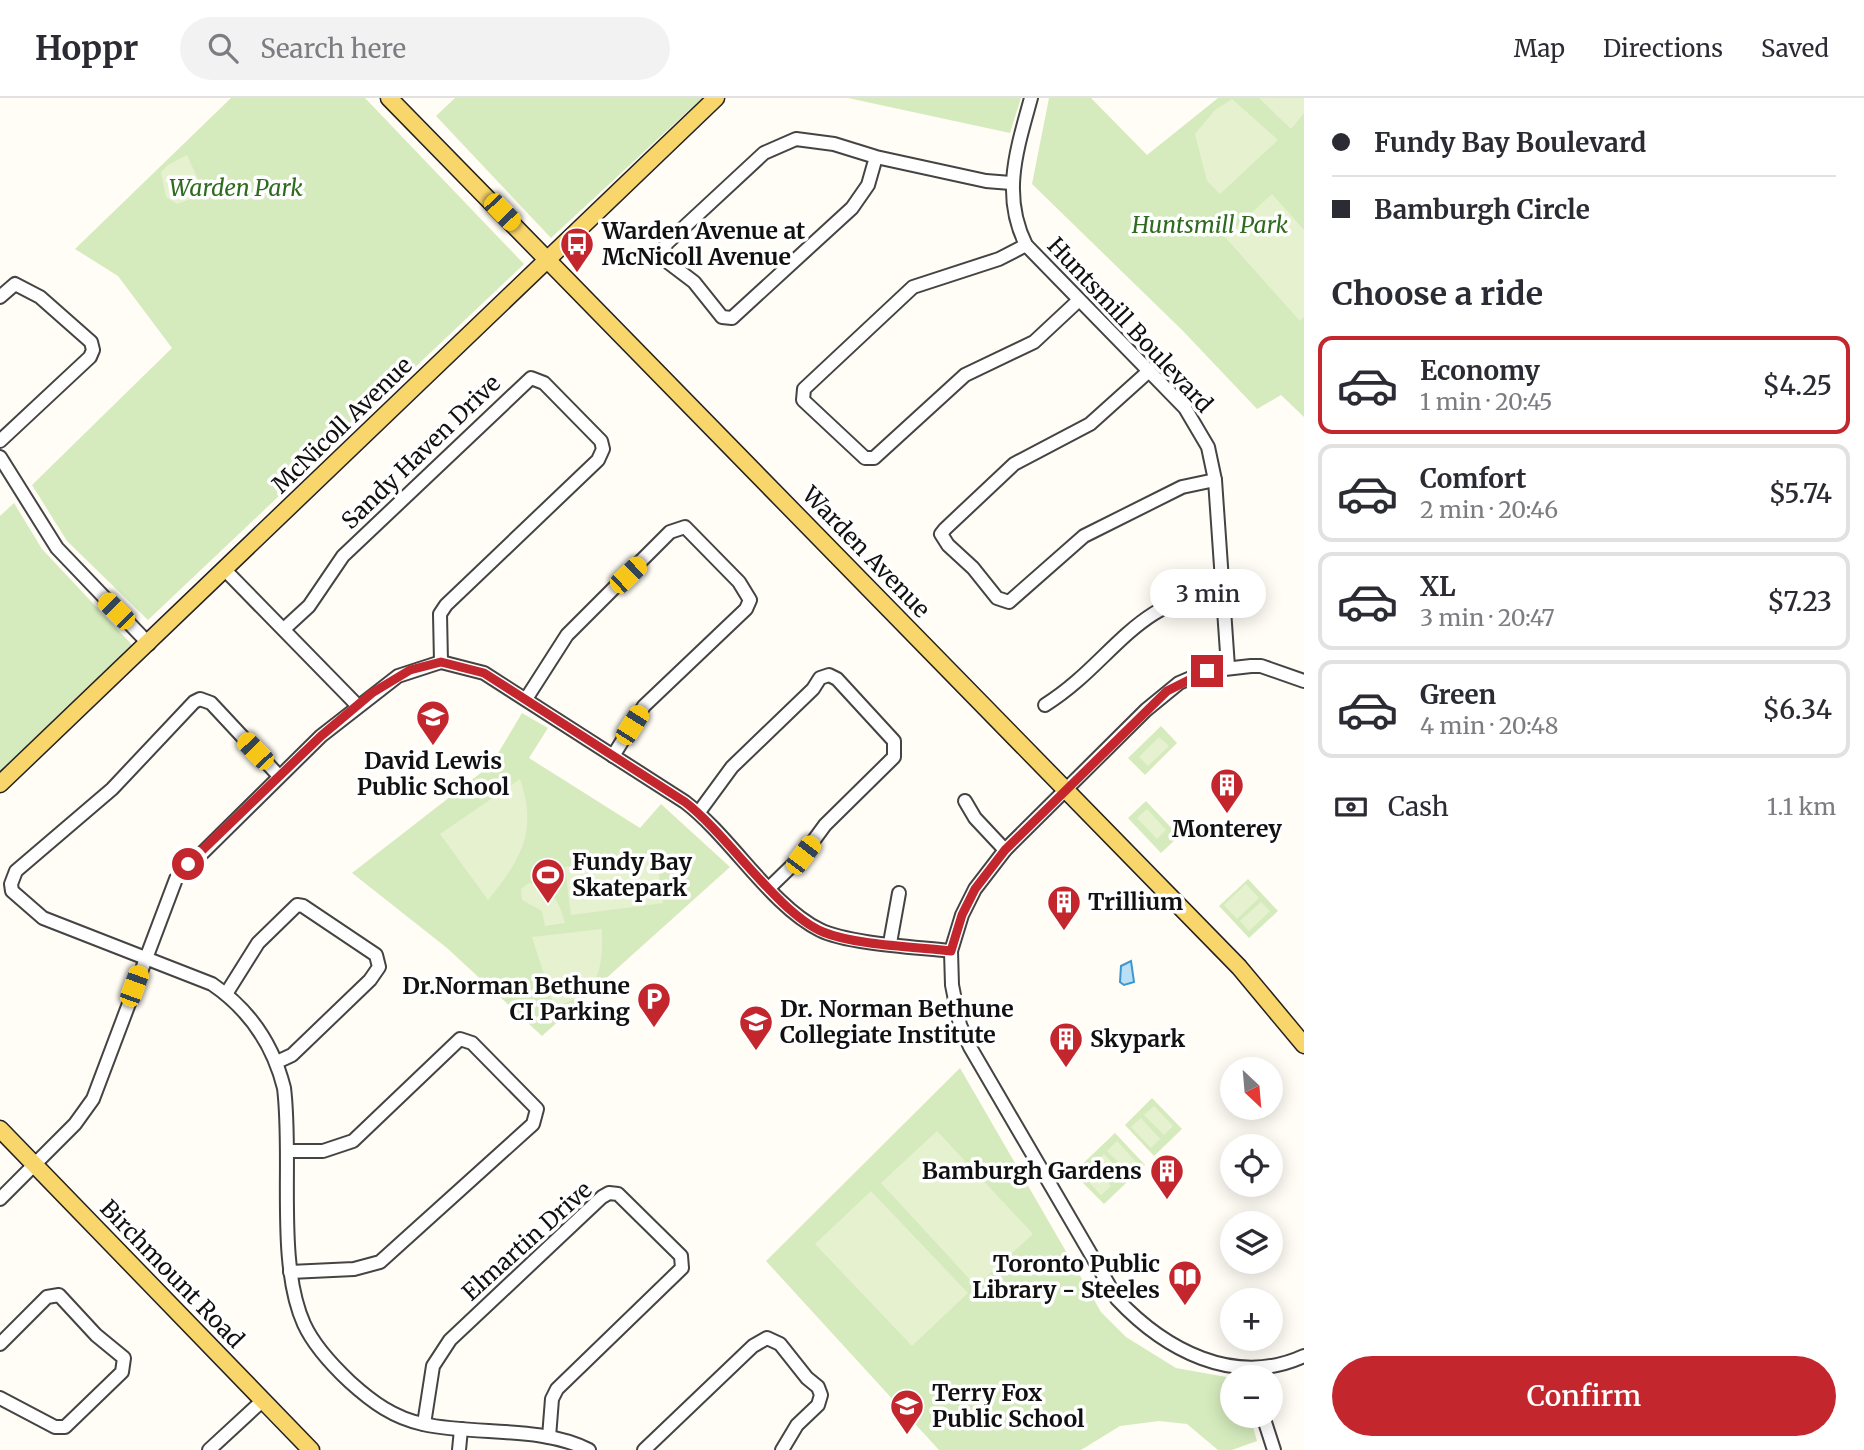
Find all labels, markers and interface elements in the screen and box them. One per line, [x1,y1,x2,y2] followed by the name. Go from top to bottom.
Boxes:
[180,17,670,80] search box
[35,28,138,69] text: Hoppr
[204,29,242,67] icon: search
[260,32,406,65] text: Search here
[1514,33,1565,64] text: Map
[1603,33,1723,64] text: Directions
[1761,33,1829,64] text: Saved
[1374,126,1646,159] text: Fundy Bay Boulevard
[169,173,303,202] park label: Warden Park
[480,190,525,234] car
[1374,193,1590,226] text: Bamburgh Circle
[1131,210,1289,239] park label: Huntsmill Park
[601,216,805,271] place label: Warden Avenue at McNicoll Avenue
[558,225,596,274] bus stop icon: Warden Avenue at McNicoll Avenue
[1042,231,1219,418] street label: Huntsmill Boulevard
[1332,274,1543,314] text: Choose a ride
[265,350,418,499] street label: McNicoll Avenue
[1336,354,1399,417] icon: car
[1420,354,1540,387] text: Economy
[335,368,506,535] street label: Sandy Haven Drive
[1763,369,1832,402] text: $4.25
[1420,387,1553,416] text: 1 min · 20:45
[1336,462,1399,525] icon: car
[1420,462,1526,495] text: Comfort
[1769,477,1832,510] text: $5.74
[796,479,936,623] street label: Warden Avenue
[1420,495,1558,524] text: 2 min · 20:46
[606,553,651,597] car
[1149,570,1265,618] callout: 3 min
[1336,570,1399,633] icon: car
[1420,570,1456,603] text: XL
[1176,579,1240,608] text: 3 min
[1767,585,1832,618] text: $7.23
[94,589,139,633] car
[1420,603,1555,632] text: 3 min · 20:47
[1191,655,1223,687] route end
[1336,678,1399,741] icon: car
[1420,678,1496,711] text: Green
[1763,693,1832,726] text: $6.34
[414,698,452,747] school or university icon: David Lewis Public School
[612,702,653,748] car
[1420,711,1558,740] text: 4 min · 20:48
[233,729,278,773] car
[357,746,510,801] place label: David Lewis Public School
[1208,766,1246,815] building icon: Monterey
[1332,788,1370,826] icon: cash
[1388,790,1449,823] text: Cash
[1767,792,1836,821] text: 1.1 km
[1172,814,1282,843] place label: Monterey
[782,832,825,878] car
[572,847,692,902] place label: Fundy Bay Skatepark
[172,848,204,880] route start
[529,856,567,905] sports icon: Fundy Bay Skatepark
[1045,883,1083,932] building icon: Trillium
[1088,887,1183,916] place label: Trillium
[117,963,152,1009] car
[402,971,631,1026] place label: Dr.Norman Bethune CI Parking
[635,980,673,1029] parking icon: Dr.Norman Bethune CI Parking
[780,994,1014,1049] place label: Dr. Norman Bethune Collegiate Institute
[737,1003,775,1052] school or university icon: Dr. Norman Bethune Collegiate Institute
[1047,1020,1085,1069] building icon: Skypark
[1090,1024,1185,1053] place label: Skypark
[1220,1057,1283,1120] north arrow
[1220,1057,1283,1428] map controls
[1220,1134,1283,1197] button: locate
[1148,1152,1186,1201] building icon: Bamburgh Gardens
[922,1156,1142,1185] place label: Bamburgh Gardens
[456,1175,598,1306] street label: Elmartin Drive
[94,1194,250,1354] street label: Birchmount Road
[1220,1211,1283,1274] button: layers
[972,1249,1160,1304] place label: Toronto Public Library - Steeles
[1166,1258,1204,1307] library icon: Toronto Public Library - Steeles
[1220,1288,1283,1351] button: +
[1332,1356,1836,1436] button: Confirm
[1220,1365,1283,1428] button: −
[932,1378,1085,1433] place label: Terry Fox Public School
[888,1387,926,1436] school or university icon: Terry Fox Public School

